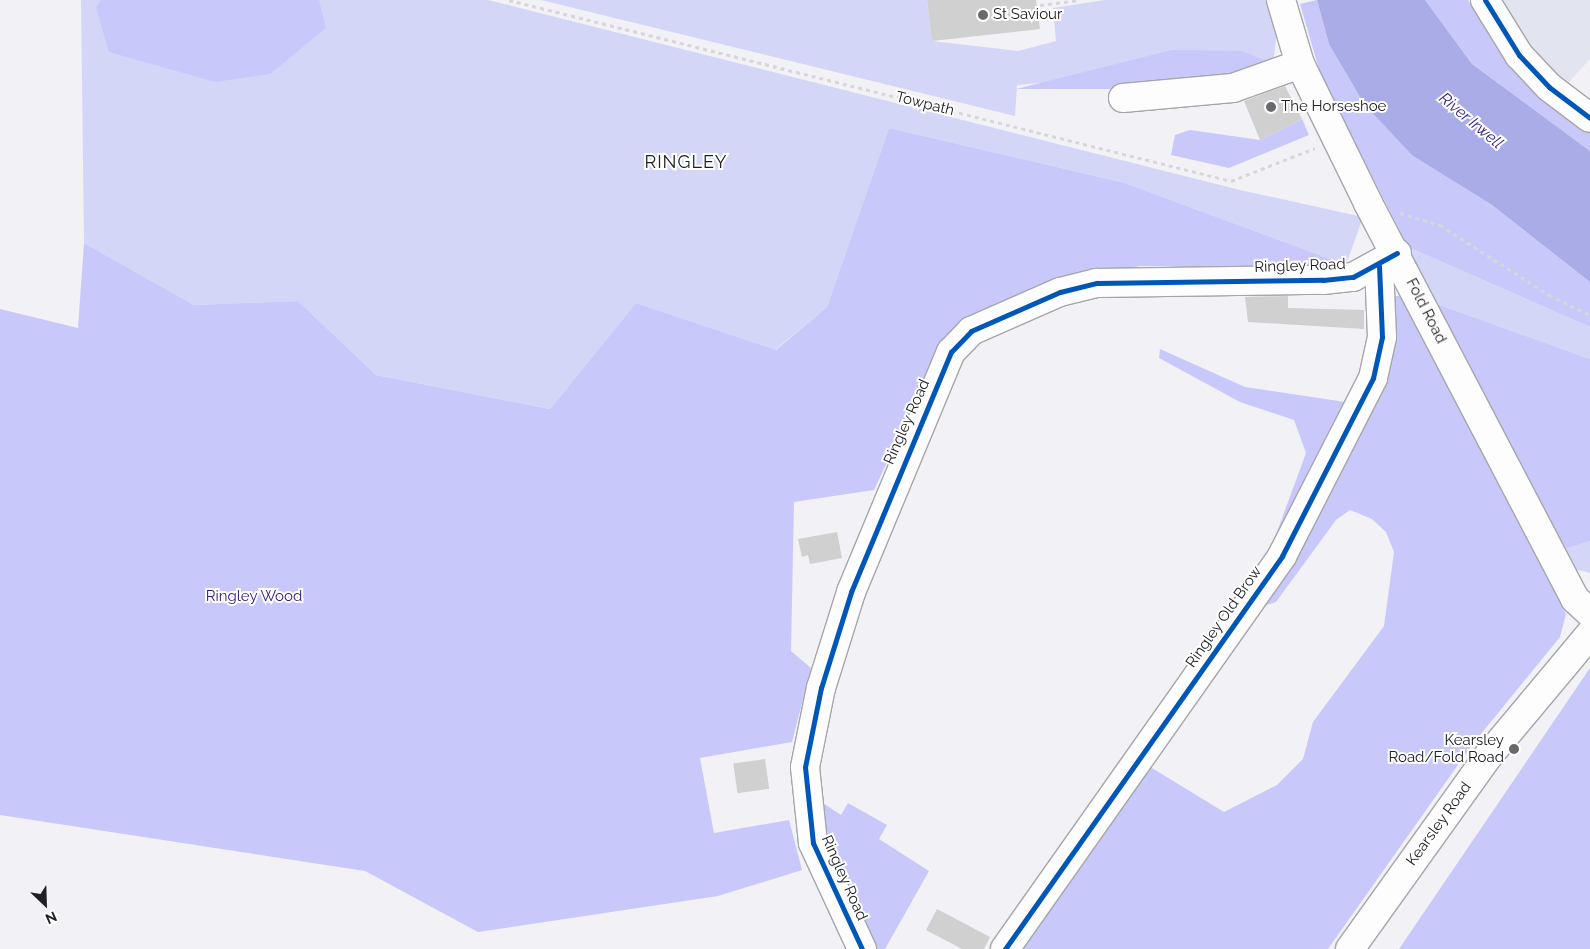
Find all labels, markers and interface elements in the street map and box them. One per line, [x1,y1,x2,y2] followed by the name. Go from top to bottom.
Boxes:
[993,6,1062,24] place label: St Saviour
[977,9,989,21] marker: St Saviour
[894,88,956,120] street label: Towpath
[1435,89,1507,153] water label: River Irwell
[1281,98,1386,116] place label: The Horseshoe
[1265,101,1277,113] marker: The Horseshoe
[644,151,728,173] district label: RINGLEY
[1254,255,1346,277] street label: Ringley Road
[1402,276,1450,346] street label: Fold Road
[880,376,934,468] street label: Ringley Road
[1182,563,1266,671] street label: Ringley Old Brow
[205,588,303,606] park label: Ringley Wood
[1388,731,1504,766] place label: Kearsley Road/Fold Road
[1508,743,1520,755] marker: Kearsley Road/Fold Road
[1403,779,1475,869] street label: Kearsley Road
[817,832,871,924] street label: Ringley Road
[20,879,70,929] north arrow
[43,908,59,927] text: N

